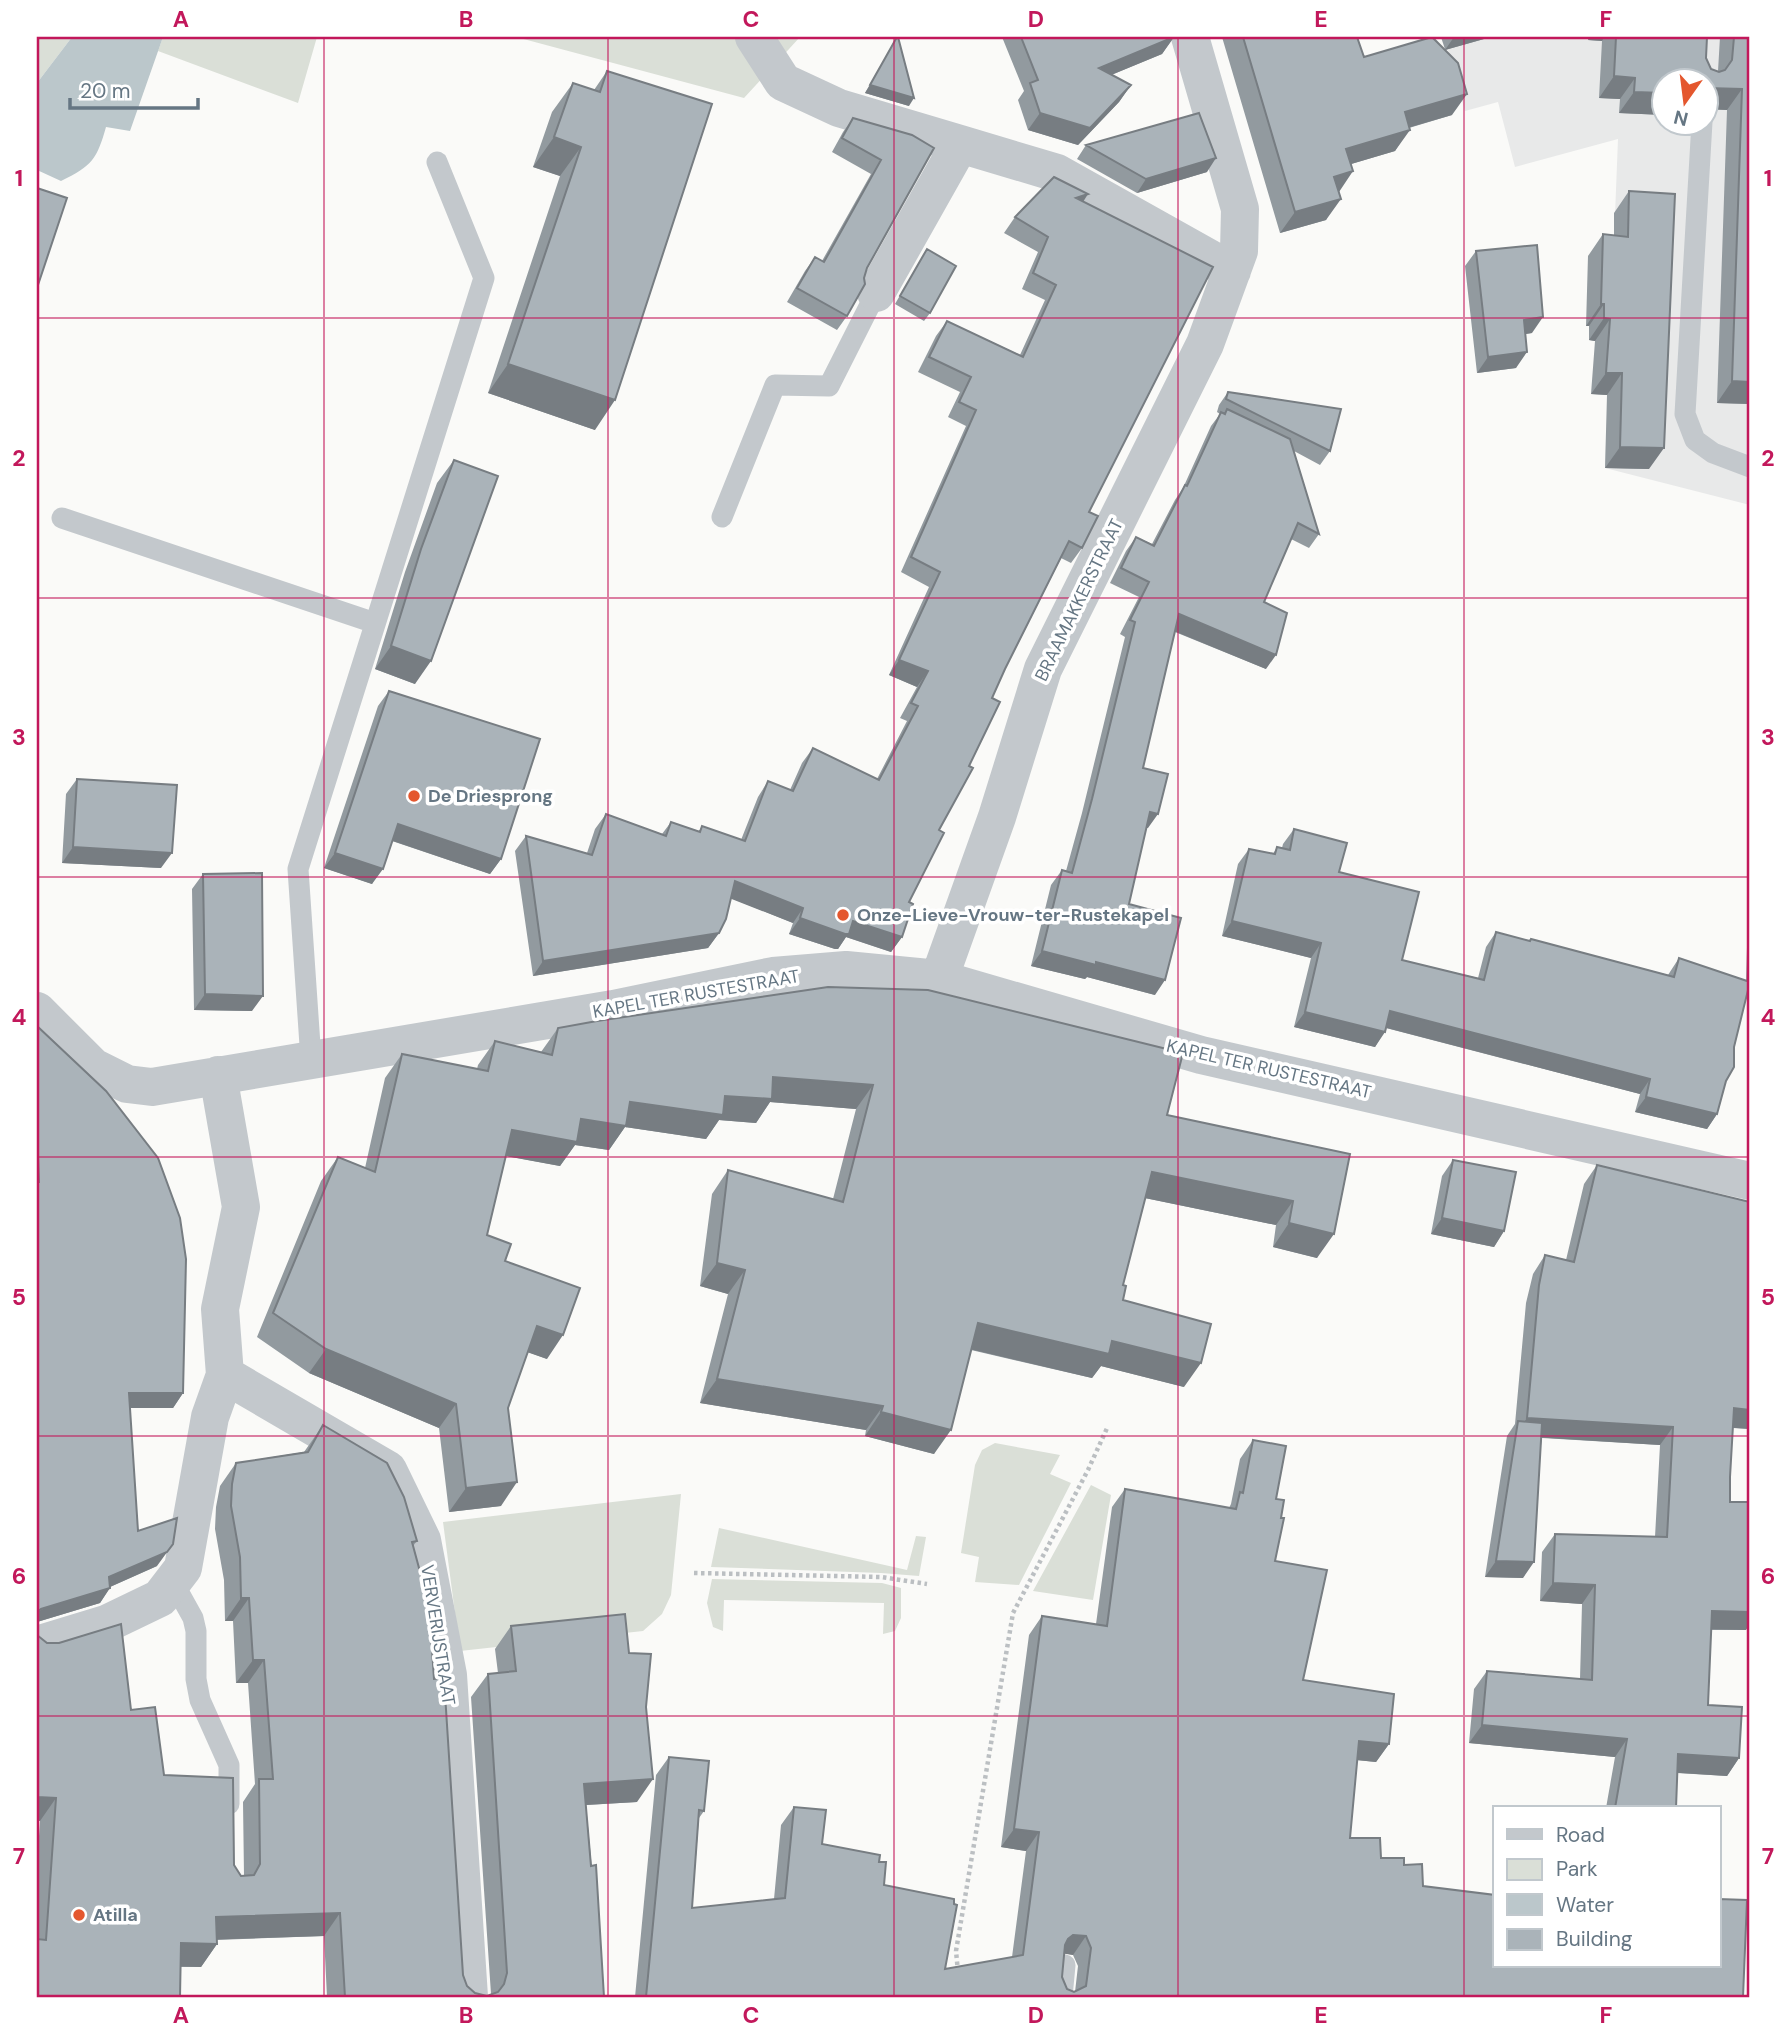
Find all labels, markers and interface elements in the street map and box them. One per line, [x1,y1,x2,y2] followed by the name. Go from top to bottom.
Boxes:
[173,4,189,34] text: A
[459,4,473,34] text: B
[743,4,759,34] text: C
[1028,4,1044,34] text: D
[1314,4,1328,34] text: E
[1600,4,1613,34] text: F
[70,66,198,110] scale bar
[1650,66,1720,136] north arrow
[80,77,131,105] text: 20 m
[1671,104,1691,132] text: N
[15,163,23,193] text: 1
[1764,163,1772,193] text: 1
[12,443,26,473] text: 2
[1761,443,1775,473] text: 2
[1029,515,1129,685] street label: BRAAMAKKERSTRAAT
[12,722,26,752] text: 3
[1761,722,1775,752] text: 3
[428,784,553,808] place label: De Driesprong
[406,788,422,804] marker: De Driesprong
[857,903,1169,927] place label: Onze-Lieve-Vrouw-ter-Rustekapel
[835,907,851,923] marker: Onze-Lieve-Vrouw-ter-Rustekapel
[591,964,801,1024] street label: KAPEL TER RUSTESTRAAT
[12,1002,27,1032] text: 4
[1761,1002,1776,1032] text: 4
[1164,1034,1374,1104] street label: KAPEL TER RUSTESTRAAT
[12,1282,26,1312] text: 5
[1761,1282,1775,1312] text: 5
[12,1561,26,1591] text: 6
[1761,1561,1775,1591] text: 6
[415,1563,461,1707] street label: VERVERIJSTRAAT
[1493,1806,1720,1968] legend
[1556,1821,1605,1849] text: Road
[13,1841,25,1871] text: 7
[1762,1841,1774,1871] text: 7
[1556,1855,1598,1883] text: Park
[1556,1891,1614,1919] text: Water
[93,1903,138,1927] place label: Atilla
[71,1907,87,1923] marker: Atilla
[1556,1925,1633,1953] text: Building
[173,2000,189,2030] text: A
[459,2000,473,2030] text: B
[743,2000,759,2030] text: C
[1028,2000,1044,2030] text: D
[1314,2000,1328,2030] text: E
[1600,2000,1613,2030] text: F

